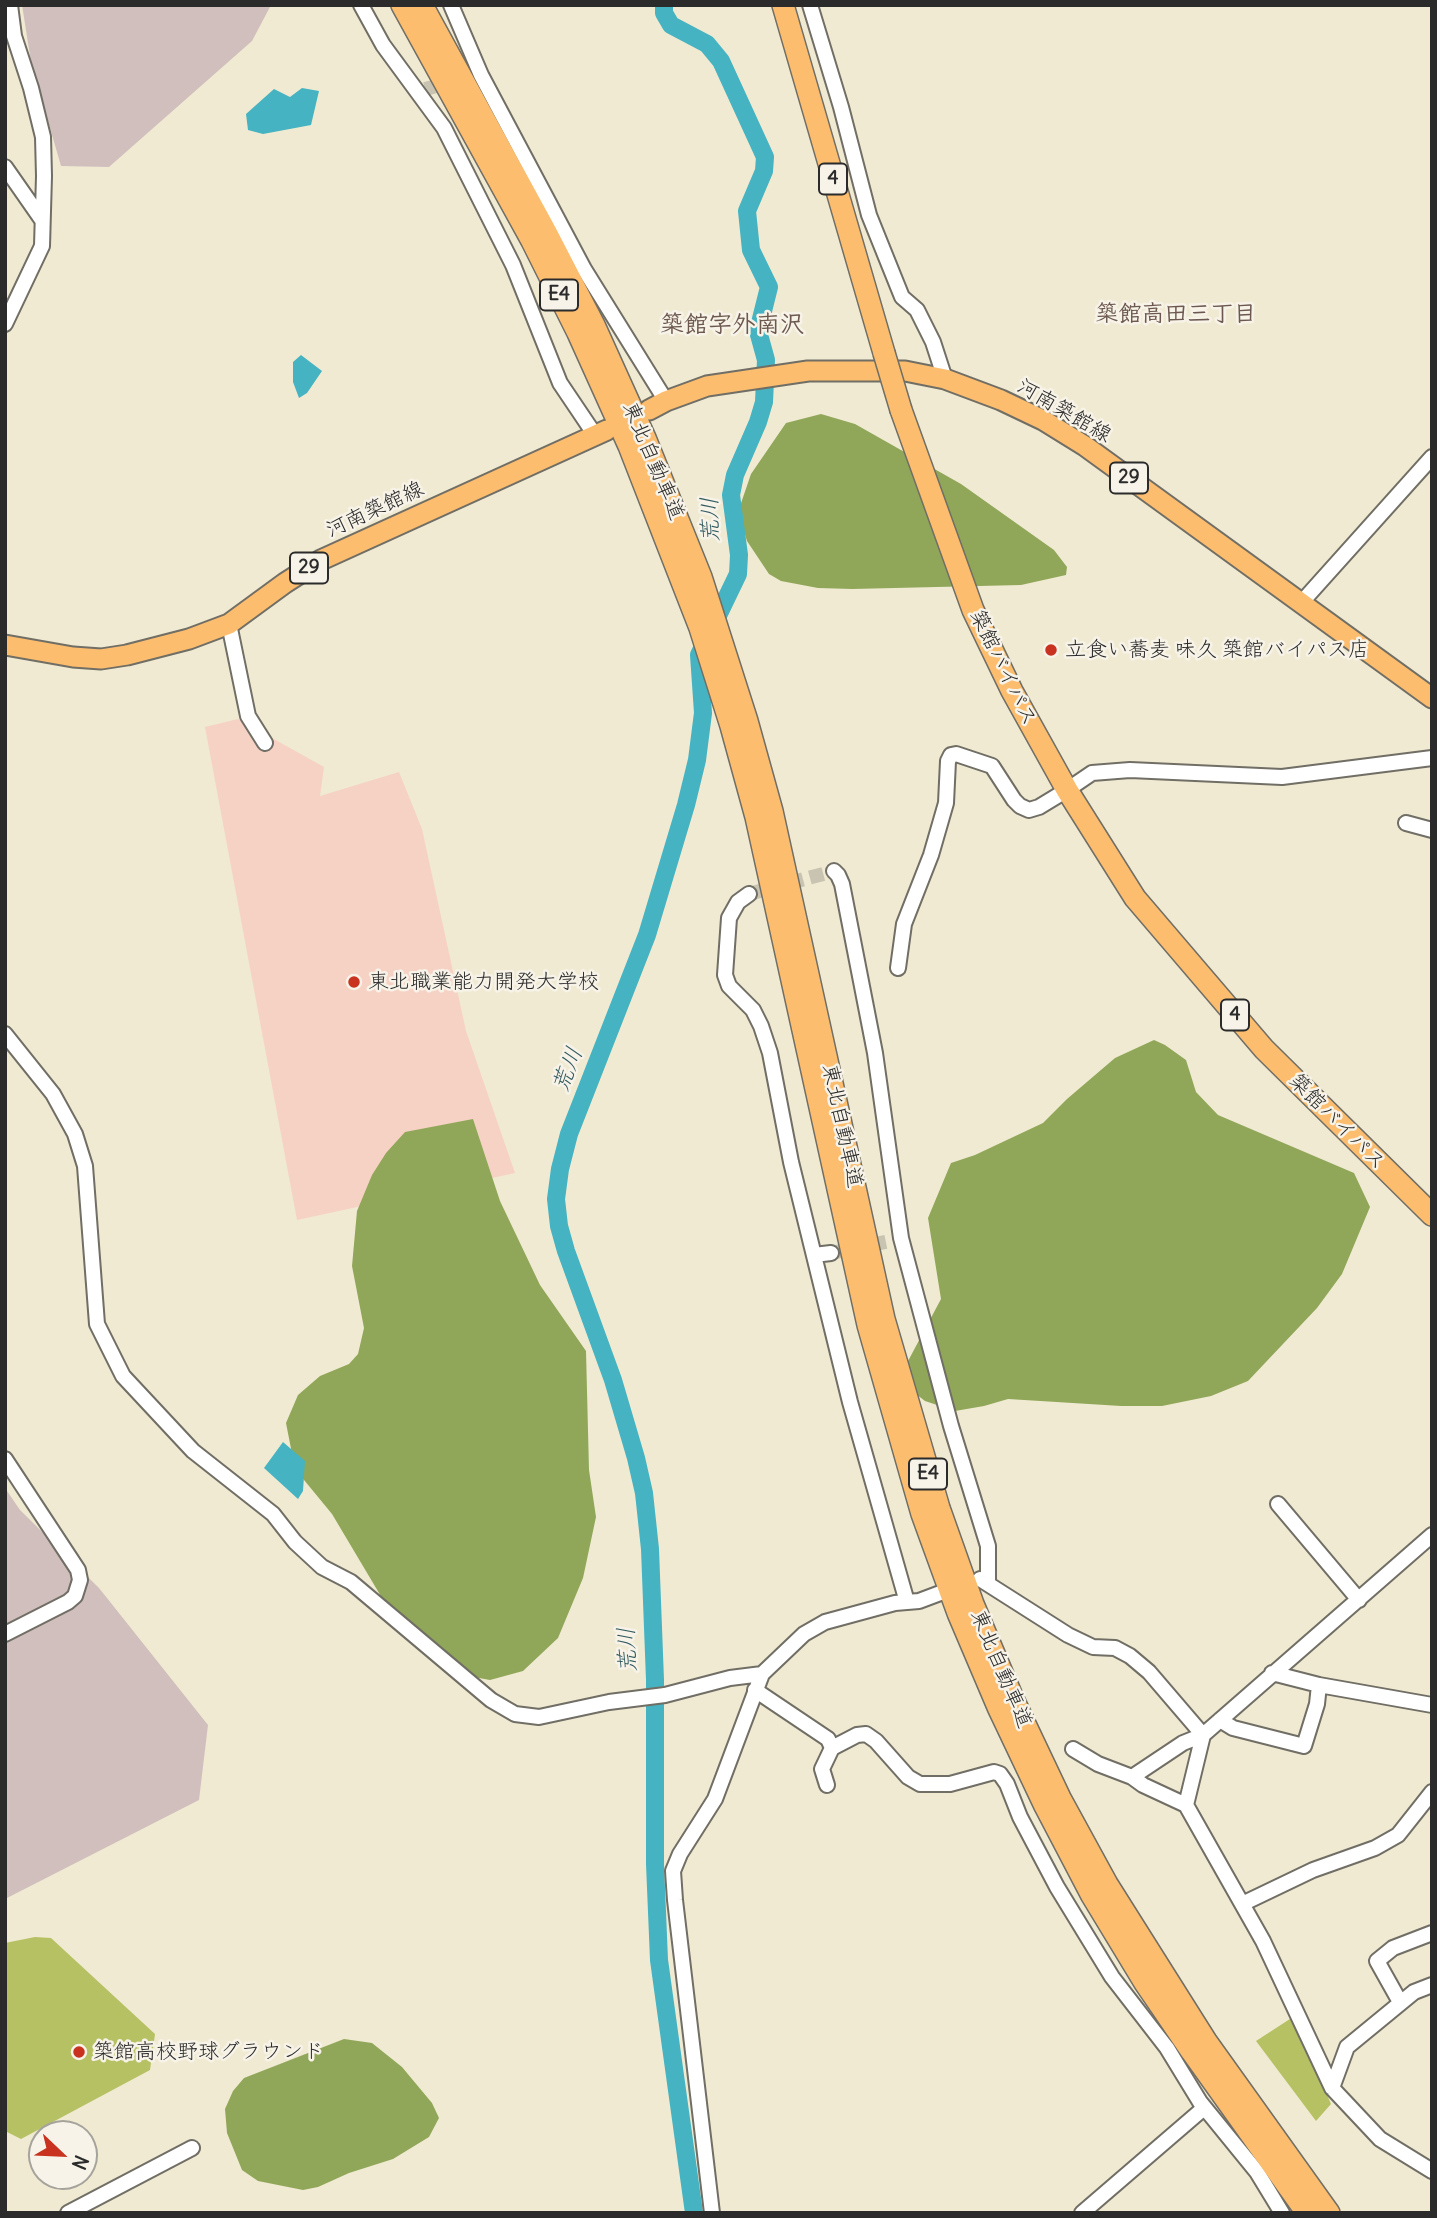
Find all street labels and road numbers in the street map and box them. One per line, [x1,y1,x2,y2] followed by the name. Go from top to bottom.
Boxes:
[819,164,847,195] road number: 4
[540,280,578,310] road number: E4
[1012,374,1116,448] street label: 河南築館線
[617,398,689,524] street label: 東北自動車道
[1110,463,1148,494] road number: 29
[322,476,428,544] street label: 河南築館線
[290,552,328,583] road number: 29
[964,606,1042,730] street label: 築館バイパス
[1221,1000,1249,1030] road number: 4
[817,1062,867,1190] street label: 東北自動車道
[1284,1069,1390,1175] street label: 築館バイパス
[909,1458,947,1490] road number: E4
[965,1606,1037,1732] street label: 東北自動車道

